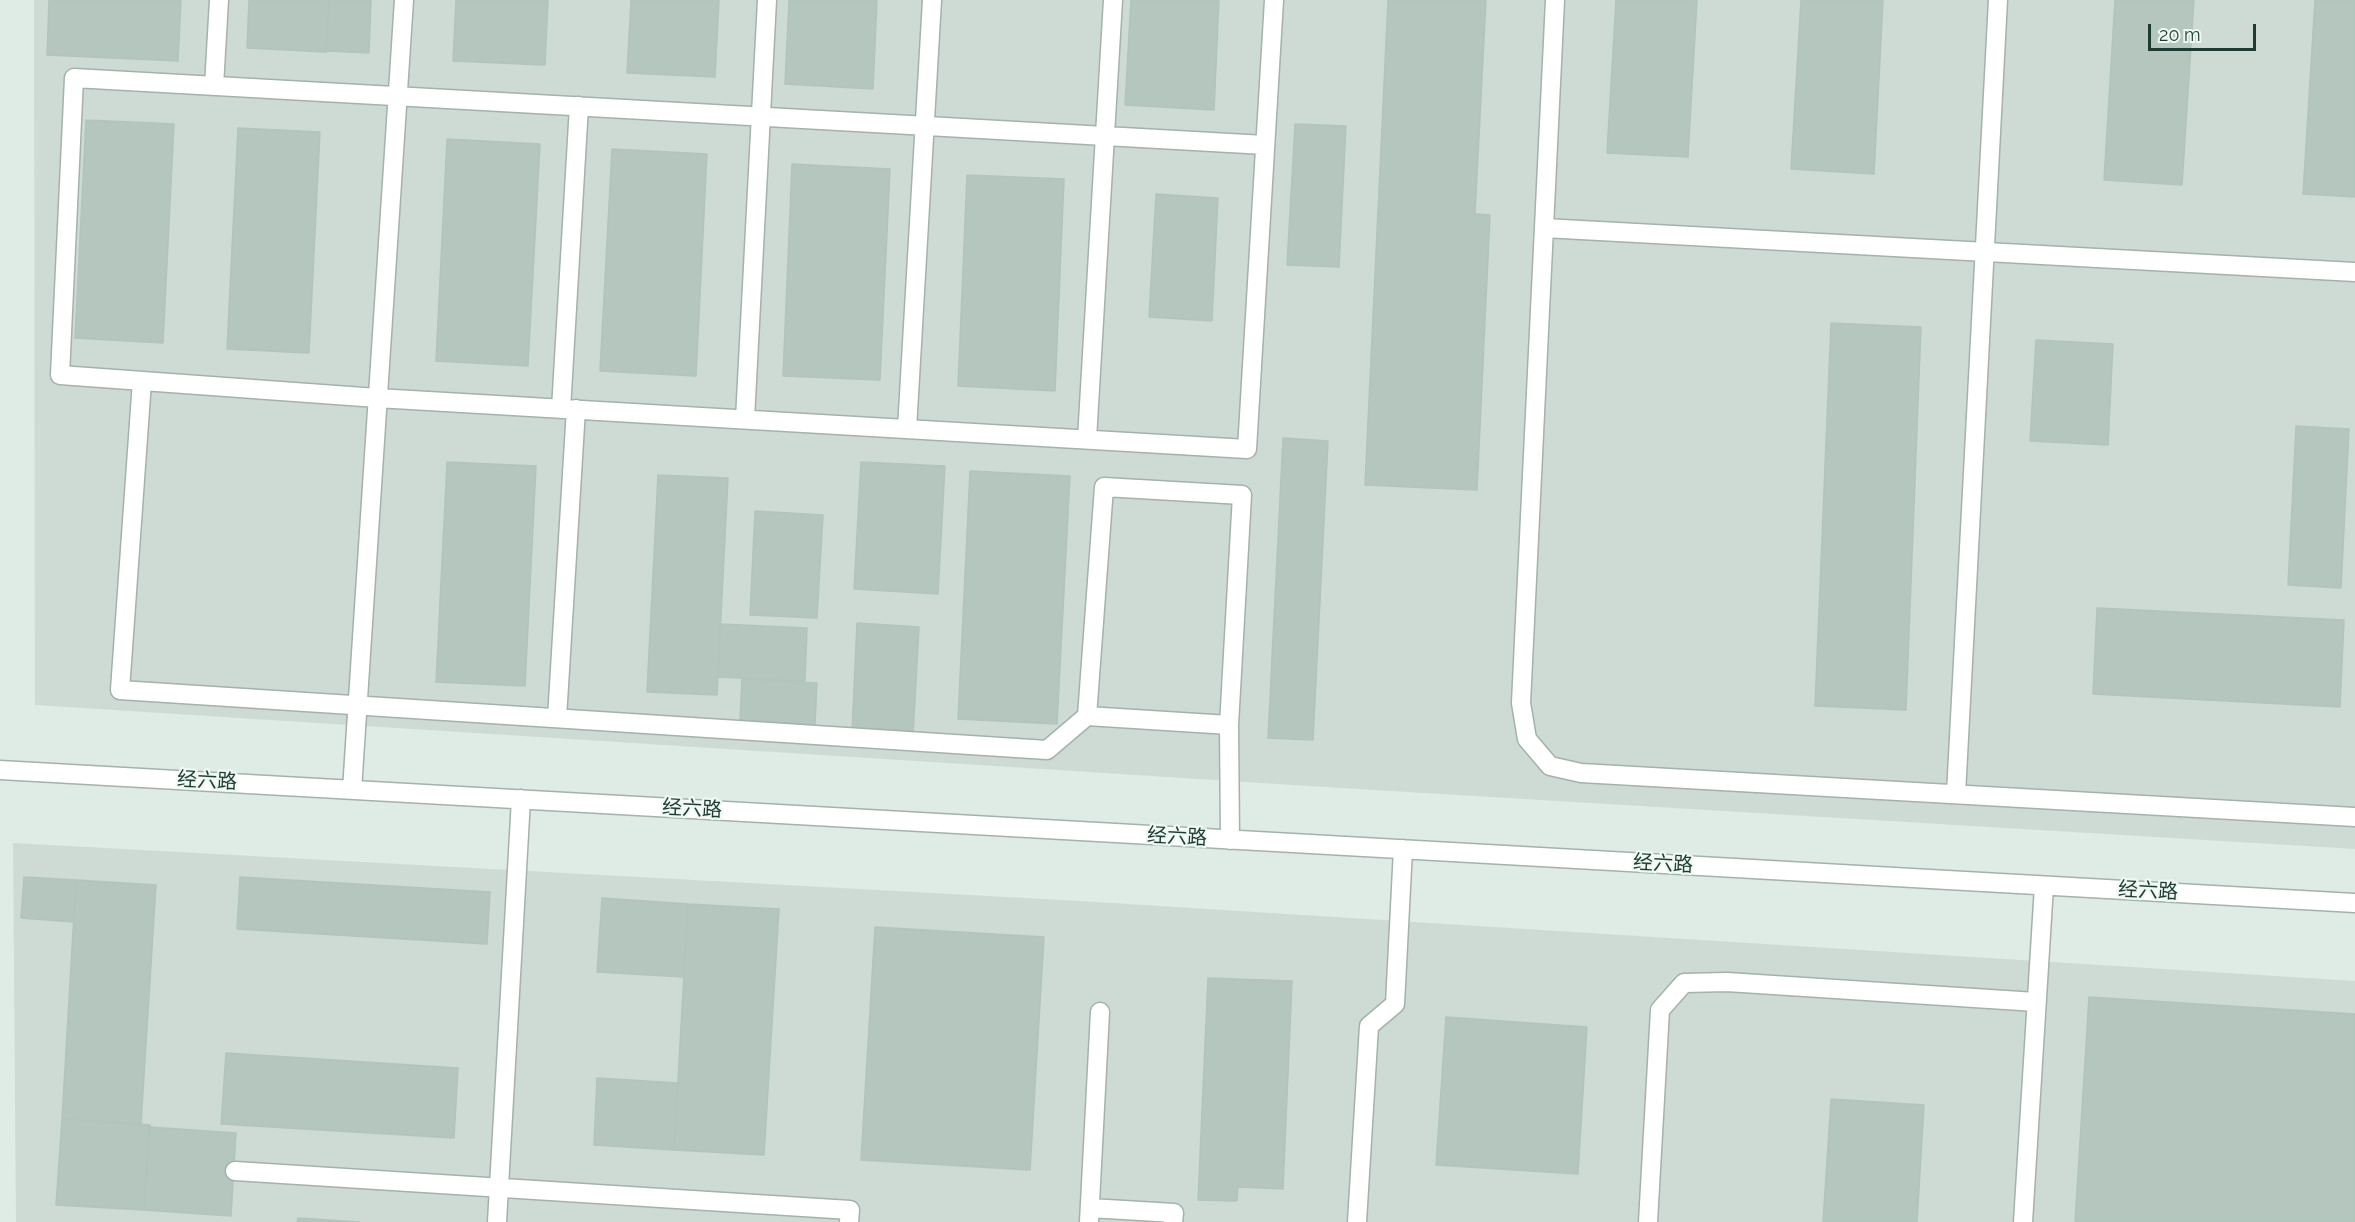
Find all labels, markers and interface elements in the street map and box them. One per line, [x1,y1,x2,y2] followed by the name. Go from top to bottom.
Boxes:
[2151,12,2259,50] scale bar
[2159,24,2201,45] text: 20 m
[176,767,238,795] street label: 经六路
[661,795,723,823] street label: 经六路
[1146,823,1208,851] street label: 经六路
[1632,850,1694,878] street label: 经六路
[2117,877,2179,905] street label: 经六路

